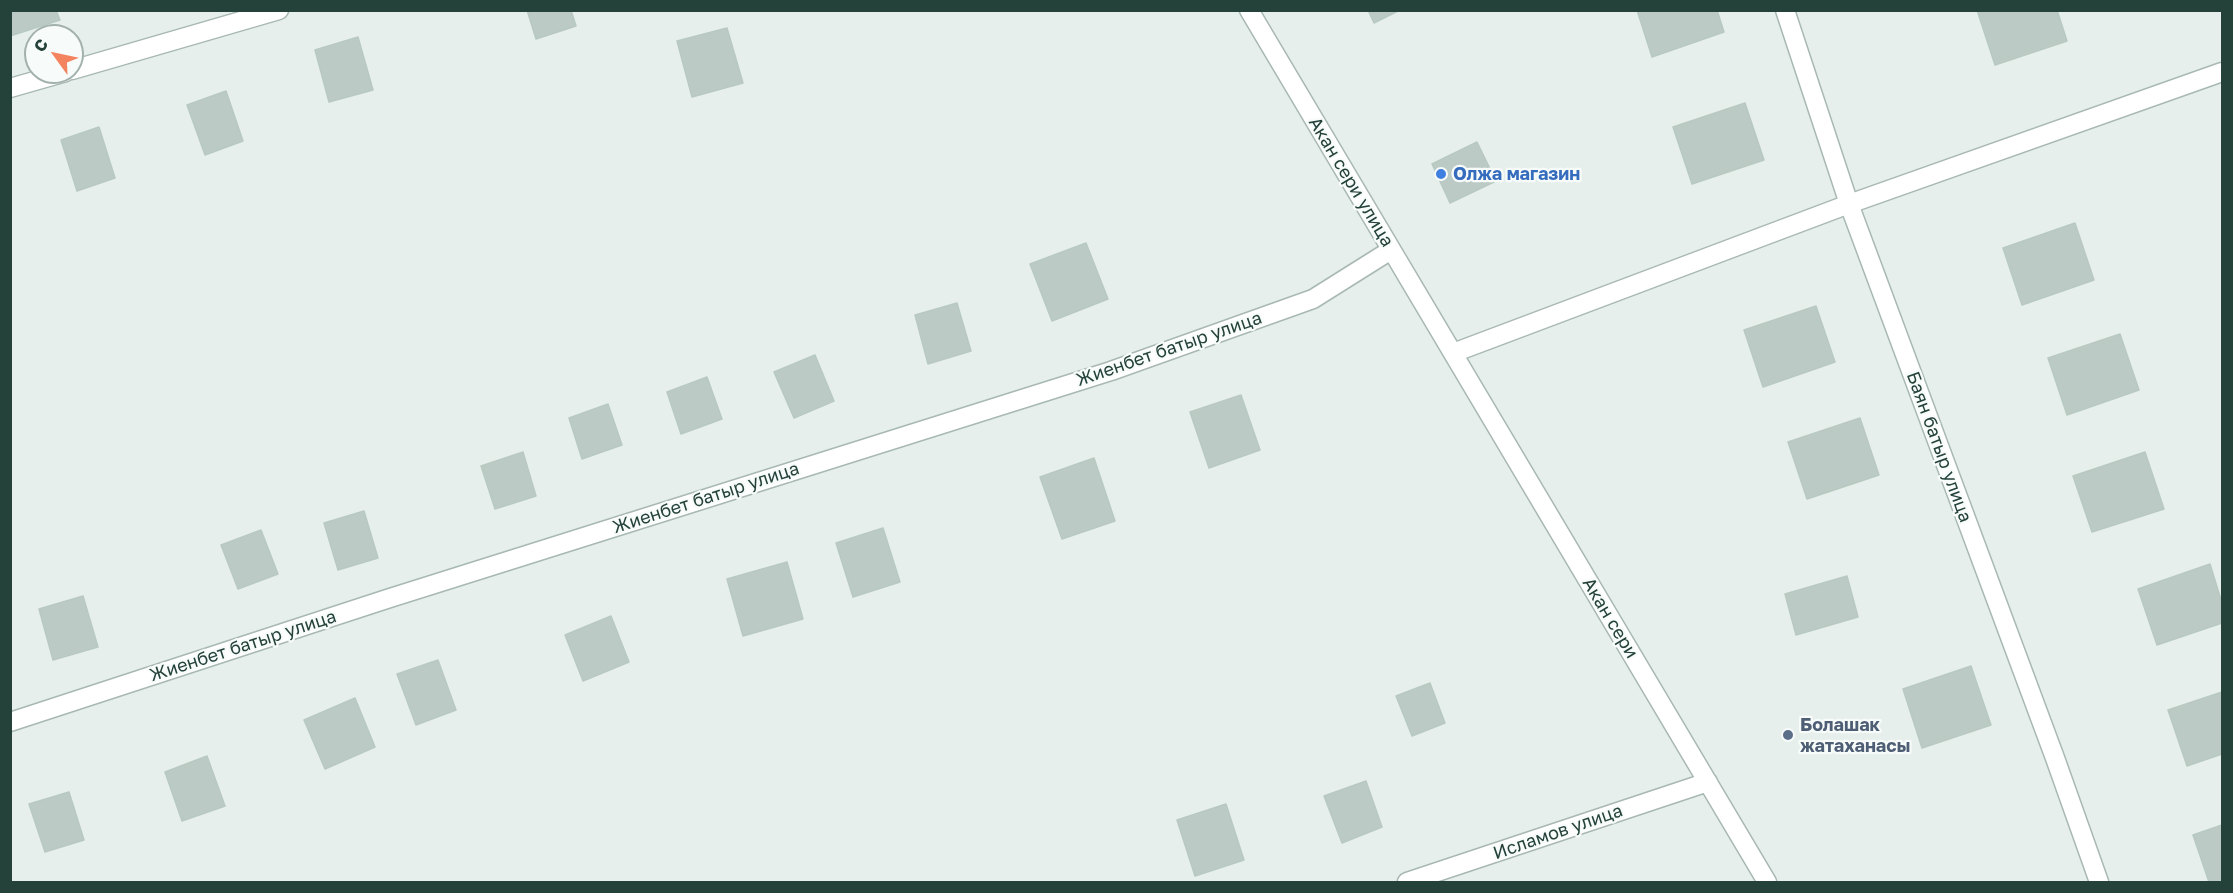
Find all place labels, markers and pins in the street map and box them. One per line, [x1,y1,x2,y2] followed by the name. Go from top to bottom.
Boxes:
[1453,163,1580,185] place label: Олжа магазин
[1434,167,1448,181] marker: Олжа магазин
[1800,714,1910,756] place label: Болашак жатаханасы
[1781,728,1795,742] marker: Болашак жатаханасы

